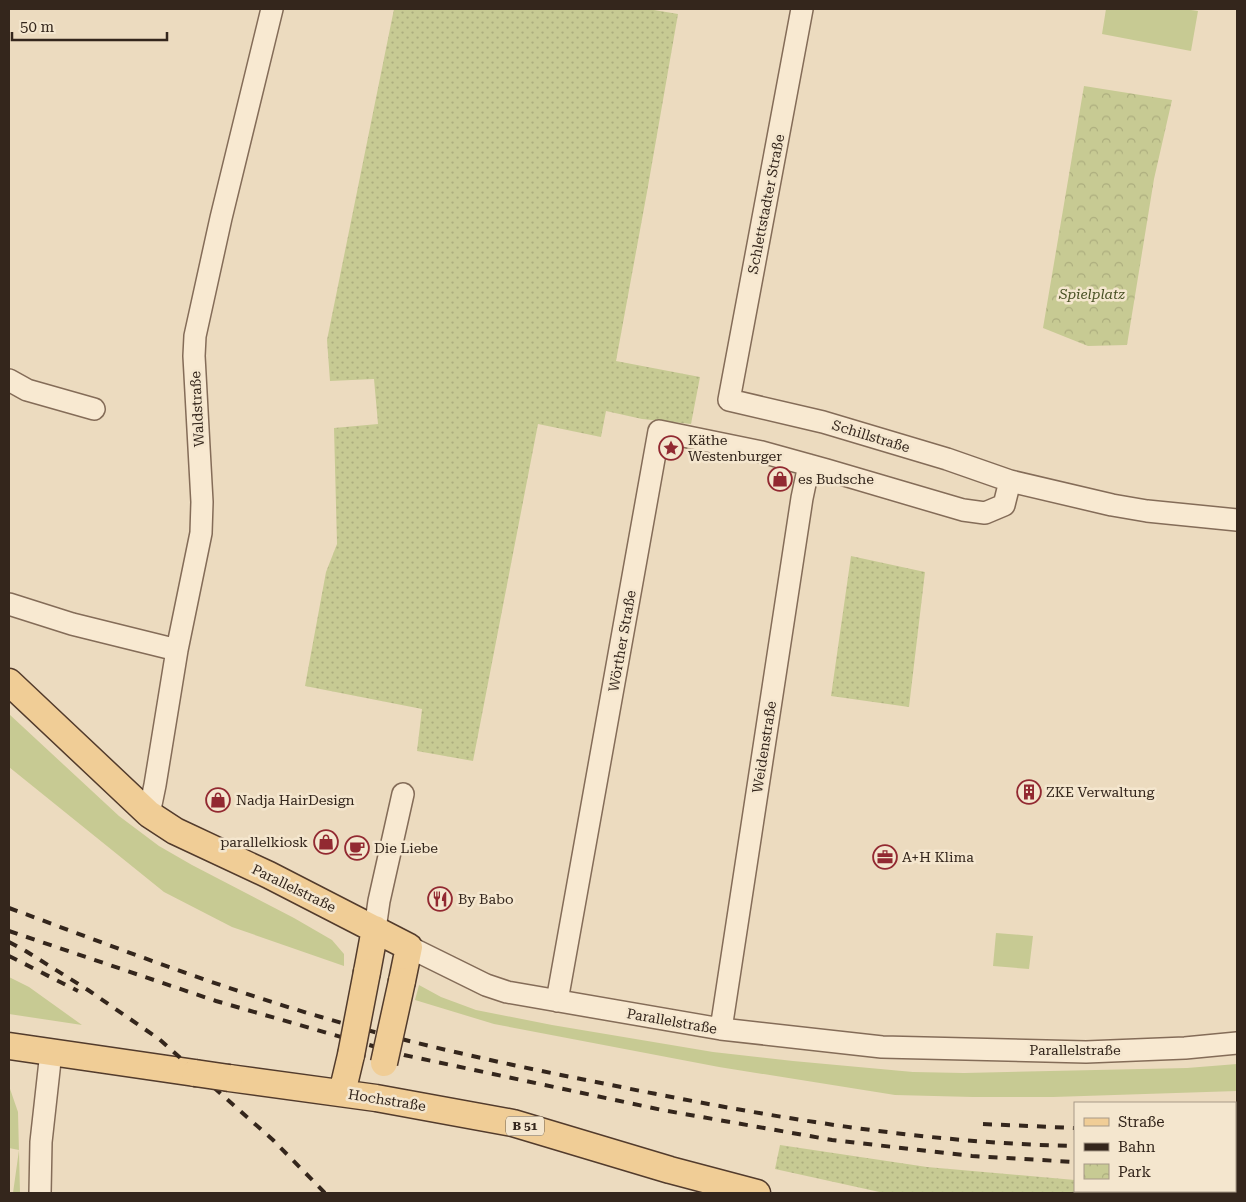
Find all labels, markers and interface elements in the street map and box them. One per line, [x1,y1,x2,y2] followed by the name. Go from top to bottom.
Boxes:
[12,10,168,42] scale bar
[20,18,55,36] text: 50 m
[745,132,787,275] street label: Schlettstadter Straße
[1058,286,1125,302] park label: Spielplatz
[187,370,207,447] street label: Waldstraße
[830,417,912,455] street label: Schillstraße
[688,432,782,464] place label: Käthe Westenburger
[658,435,684,461] place icon: Käthe Westenburger
[767,466,793,492] shop icon: es Budsche
[798,471,874,487] place label: es Budsche
[605,589,639,693] street label: Wörther Straße
[749,700,779,794] street label: Weidenstraße
[1016,779,1042,805] building icon: ZKE Verwaltung
[1046,784,1154,800] place label: ZKE Verwaltung
[205,787,231,813] shop icon: Nadja HairDesign
[236,792,355,808] place label: Nadja HairDesign
[313,829,339,855] shop icon: parallelkiosk
[220,834,308,850] place label: parallelkiosk
[344,835,370,861] cafe icon: Die Liebe
[374,840,438,856] place label: Die Liebe
[872,844,898,870] office icon: A+H Klima
[902,849,974,865] place label: A+H Klima
[249,861,339,915] street label: Parallelstraße
[427,886,453,912] restaurant icon: By Babo
[458,891,514,907] place label: By Babo
[626,1005,719,1037] street label: Parallelstraße
[1029,1042,1121,1058] street label: Parallelstraße
[347,1086,427,1114] street label: Hochstraße
[1074,1102,1236,1192] legend
[1118,1113,1165,1131] text: Straße
[506,1116,544,1136] road number: B 51
[1118,1138,1156,1156] text: Bahn
[1118,1163,1152,1181] text: Park

